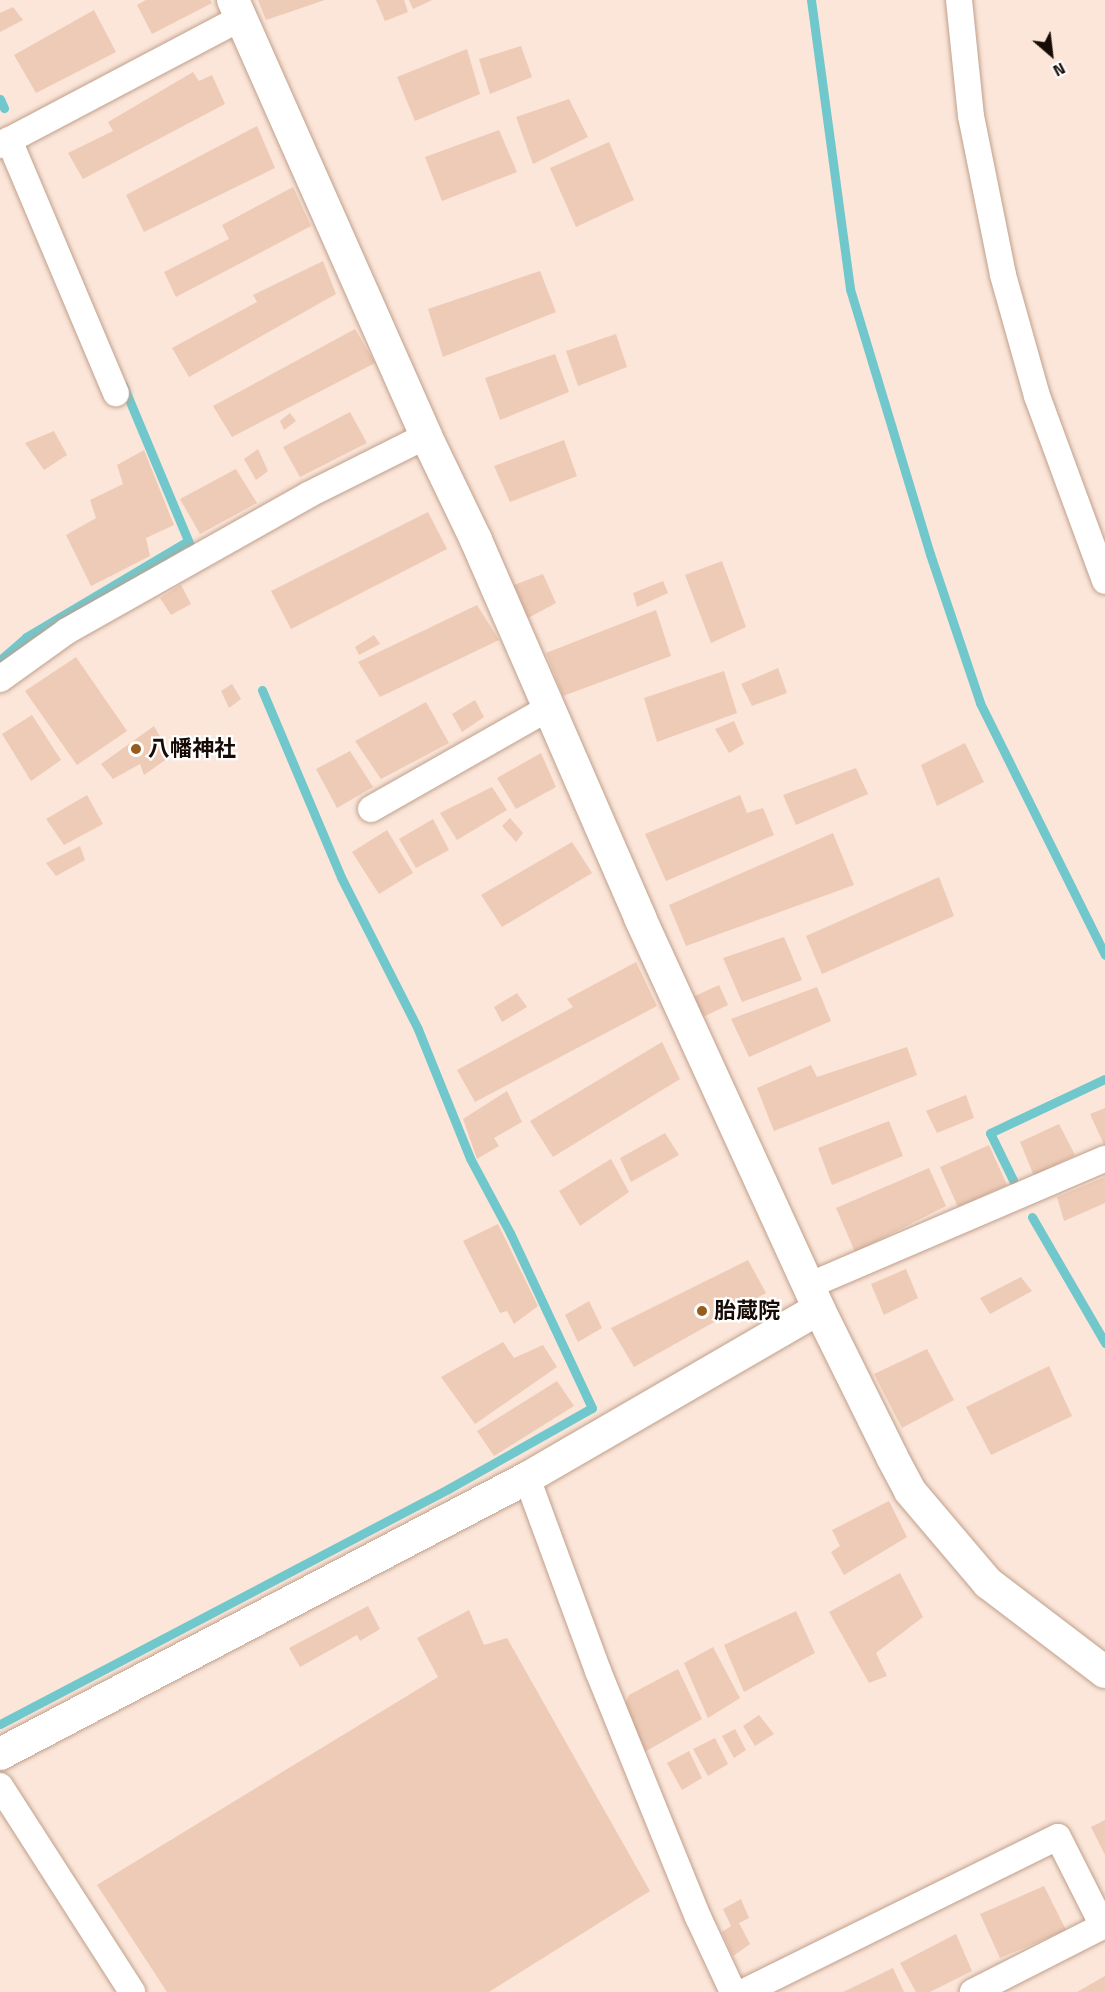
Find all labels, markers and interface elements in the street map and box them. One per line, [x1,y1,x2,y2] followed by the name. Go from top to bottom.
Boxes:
[1021,24,1081,84] north arrow
[1049,57,1070,83] text: N
[148,736,236,762] place label: 八幡神社
[129,742,143,756] marker: 八幡神社
[714,1298,780,1324] place label: 胎蔵院
[695,1304,709,1318] marker: 胎蔵院

